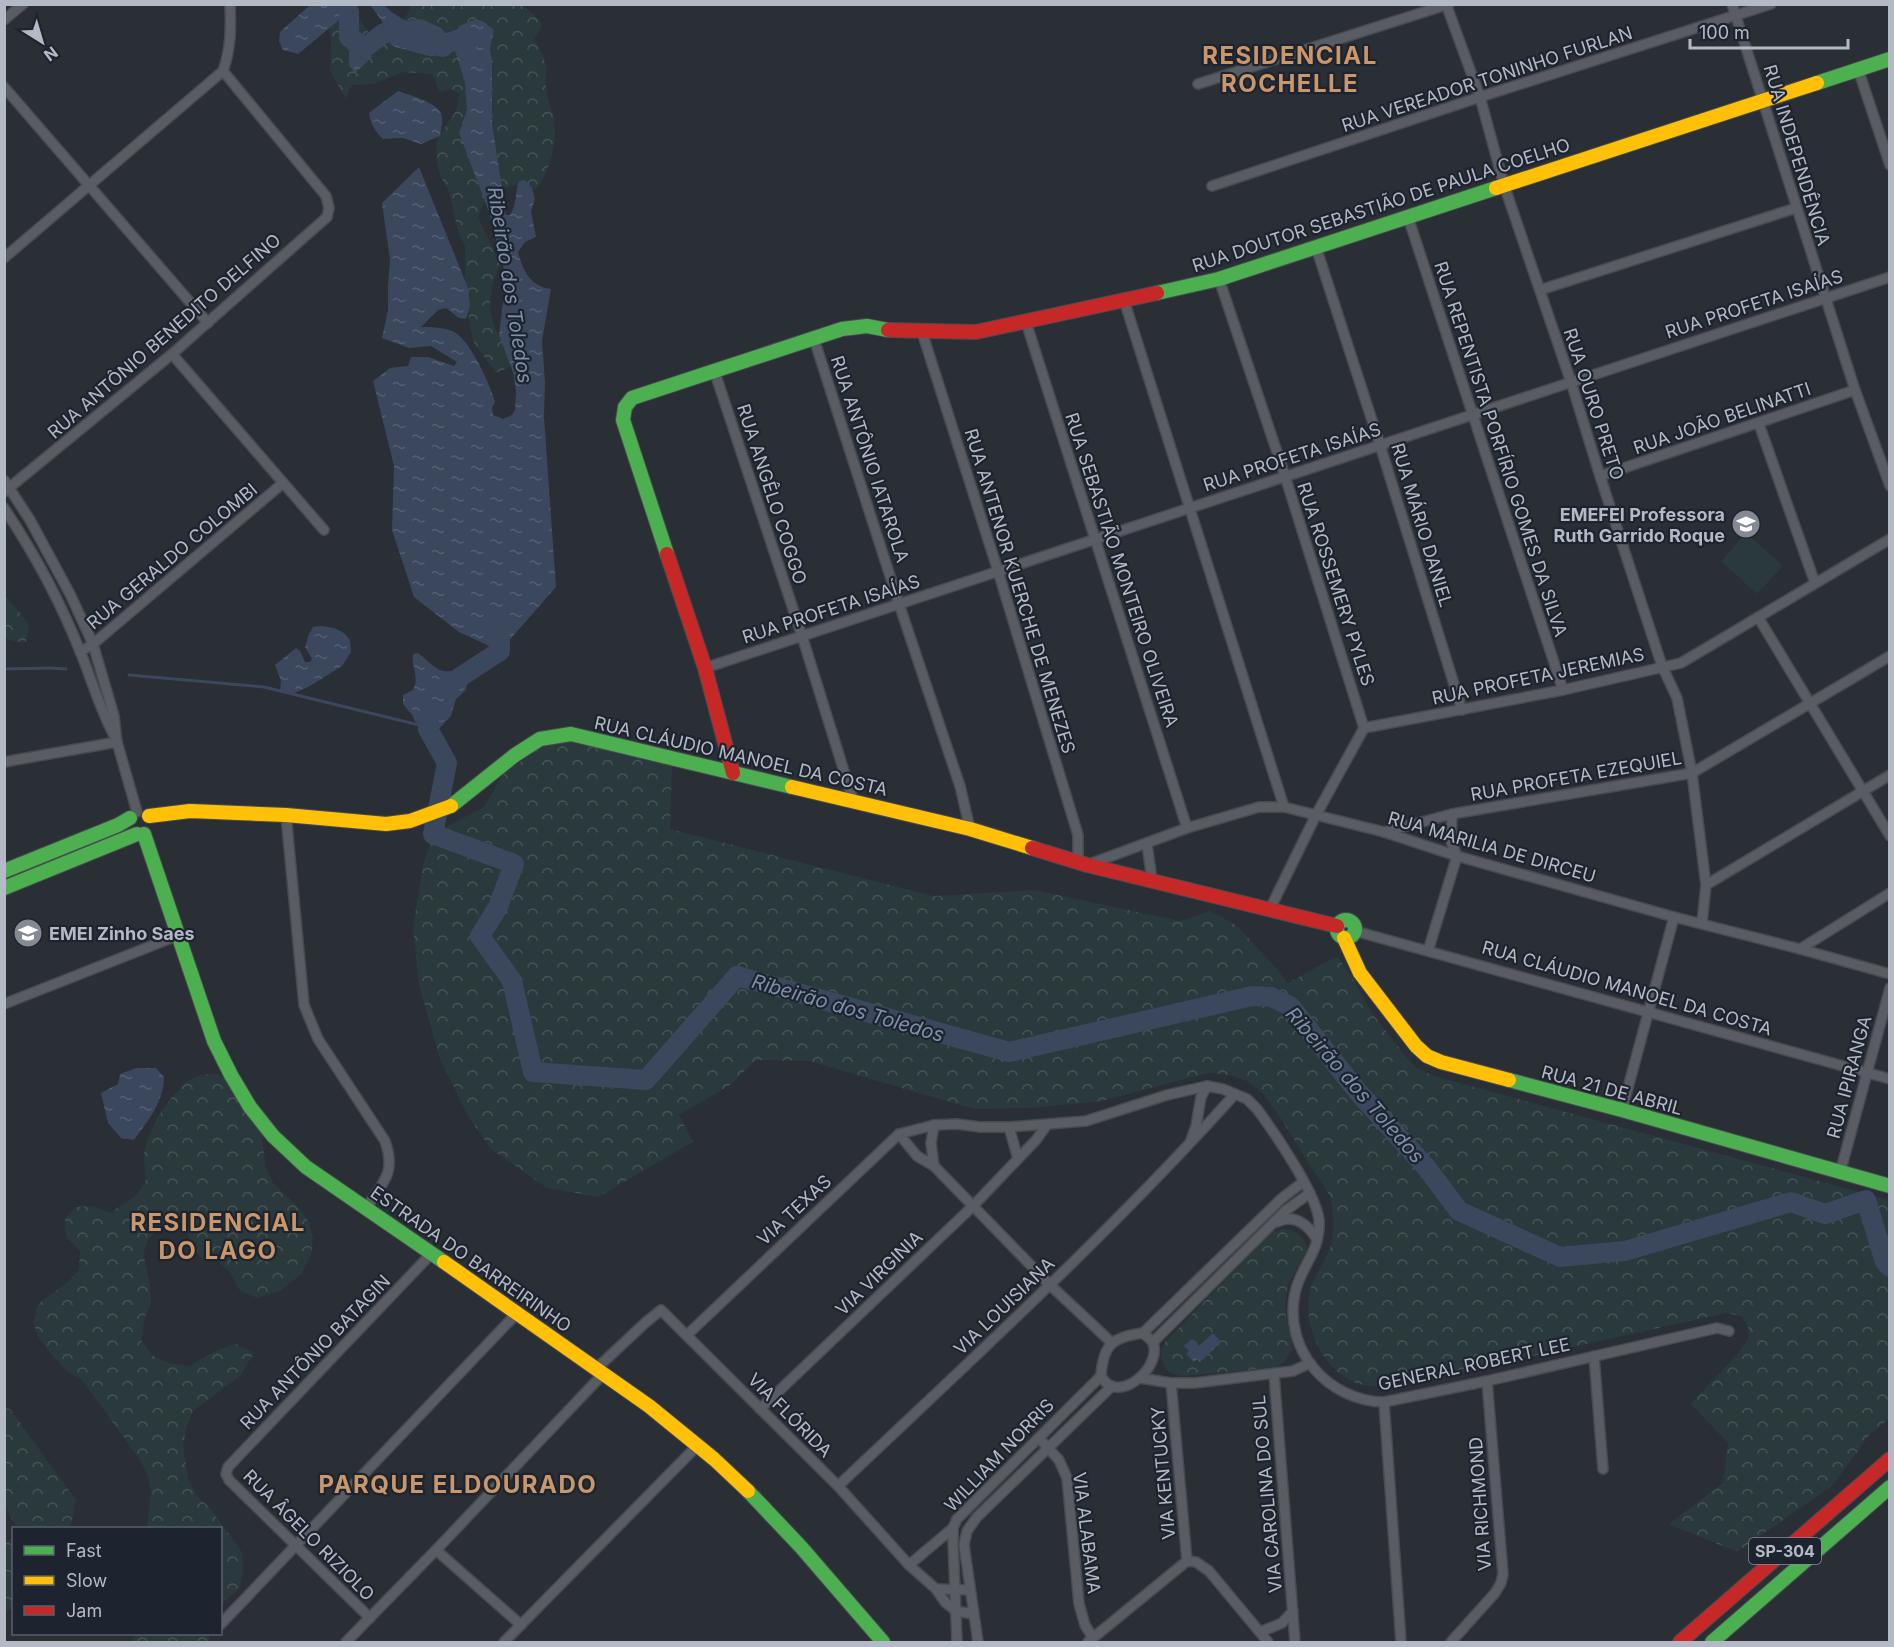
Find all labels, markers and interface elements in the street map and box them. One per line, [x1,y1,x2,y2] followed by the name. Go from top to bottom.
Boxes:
[12,12,72,72] north arrow
[1690,12,1848,50] scale bar
[1339,22,1635,136] street label: RUA VEREADOR TONINHO FURLAN
[1699,22,1750,43] text: 100 m
[1202,41,1378,98] district label: RESIDENCIAL ROCHELLE
[40,42,62,66] text: N
[1759,62,1835,248] street label: RUA INDEPENDÊNCIA
[1189,133,1573,276] street label: RUA DOUTOR SEBASTIÃO DE PAULA COELHO
[483,185,537,385] water label: Ribeirão dos Toledos
[43,228,285,443] street label: RUA ANTÔNIO BENEDITO DELFINO
[1430,258,1573,639] street label: RUA REPENTISTA PORFÍRIO GOMES DA SILVA
[1662,264,1845,343] street label: RUA PROFETA ISAÍAS
[1560,325,1628,483] street label: RUA OURO PRETO
[827,353,914,565] street label: RUA ANTÔNIO IATAROLA
[1630,377,1813,458] street label: RUA JOÃO BELINATTI
[733,401,812,587] street label: RUA ANGÊLO COGGO
[1061,410,1184,730] street label: RUA SEBASTIÃO MONTEIRO OLIVEIRA
[1200,417,1383,496] street label: RUA PROFETA ISAÍAS
[960,426,1080,756] street label: RUA ANTENOR KUERCHE DE MENEZES
[1387,440,1458,609] street label: RUA MÁRIO DANIEL
[83,479,261,633] street label: RUA GERALDO COLOMBI
[1293,479,1379,689] street label: RUA ROSSEMERY PYLES
[1554,504,1725,546] place label: EMEFEI Professora Ruth Garrido Roque
[1730,508,1762,540] school or university icon: EMEFEI Professora Ruth Garrido Roque
[739,569,922,648] street label: RUA PROFETA ISAÍAS
[1430,643,1646,709] street label: RUA PROFETA JEREMIAS
[592,711,890,800] street label: RUA CLÁUDIO MANOEL DA COSTA
[1469,747,1683,805] street label: RUA PROFETA EZEQUIEL
[1386,807,1598,887] street label: RUA MARILIA DE DIRCEU
[12,917,44,949] school or university icon: EMEI Zinho Saes
[49,923,195,944] place label: EMEI Zinho Saes
[1480,936,1775,1039] street label: RUA CLÁUDIO MANOEL DA COSTA
[749,969,947,1047] water label: Ribeirão dos Toledos
[1281,1002,1429,1168] water label: Ribeirão dos Toledos
[1823,1013,1875,1141] street label: RUA IPIRANGA
[1539,1061,1685,1119] street label: RUA 21 DE ABRIL
[753,1170,835,1250] street label: VIA TEXAS
[367,1182,575,1336] street label: ESTRADA DO BARREIRINHO
[130,1208,306,1265] district label: RESIDENCIAL DO LAGO
[831,1226,927,1320] street label: VIA VIRGINIA
[950,1253,1058,1359] street label: VIA LOUISIANA
[235,1270,394,1434] street label: RUA ANTÔNIO BATAGIN
[1376,1333,1572,1395] street label: GENERAL ROBERT LEE
[744,1368,837,1461] street label: VIA FLÓRIDA
[940,1394,1058,1516] street label: WILLIAM NORRIS
[1248,1394,1286,1594] street label: VIA CAROLINA DO SUL
[1147,1405,1179,1541] street label: VIA KENTUCKY
[1465,1436,1495,1572] street label: VIA RICHMOND
[239,1464,380,1605] street label: RUA ÂGELO RIZIOLO
[319,1470,597,1499] district label: PARQUE ELDOURADO
[1069,1471,1105,1595] street label: VIA ALABAMA
[12,1527,222,1635] legend
[1749,1538,1821,1564] road number: SP-304
[66,1540,102,1561] text: Fast
[66,1570,107,1591] text: Slow
[66,1600,102,1621] text: Jam

